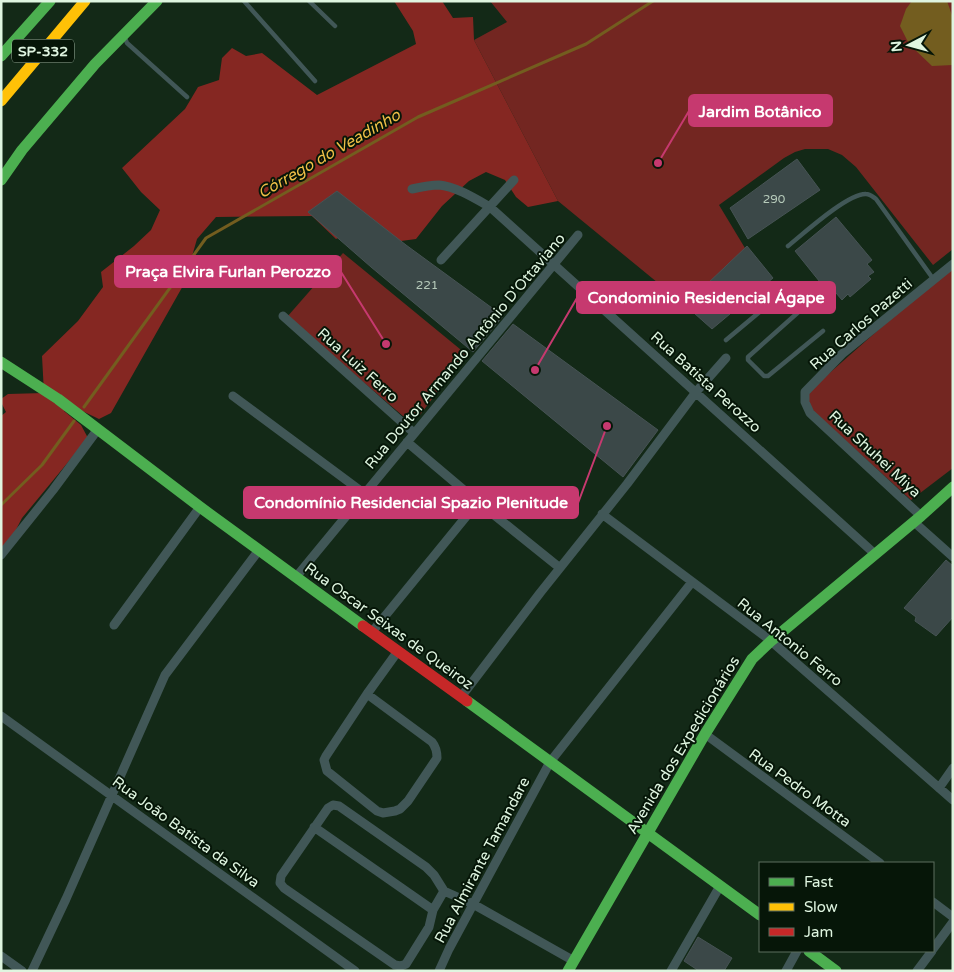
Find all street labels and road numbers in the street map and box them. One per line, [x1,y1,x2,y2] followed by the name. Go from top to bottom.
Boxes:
[12,40,74,62] road number: SP-332
[361,230,569,472] street label: Rua Doutor Armando Antônio D'Ottaviano
[806,275,916,373] street label: Rua Carlos Pazetti
[314,324,402,406] street label: Rua Luiz Ferro
[647,328,765,436] street label: Rua Batista Perozzo
[825,407,925,501] street label: Rua Shuhei Miya
[301,559,477,693] street label: Rua Oscar Seixas de Queiroz
[734,594,846,690] street label: Rua Antonio Ferro
[623,653,743,837] street label: Avenida dos Expedicionários
[745,745,855,831] street label: Rua Pedro Motta
[109,772,263,892] street label: Rua João Batista da Silva
[431,774,533,946] street label: Rua Almirante Tamandare

